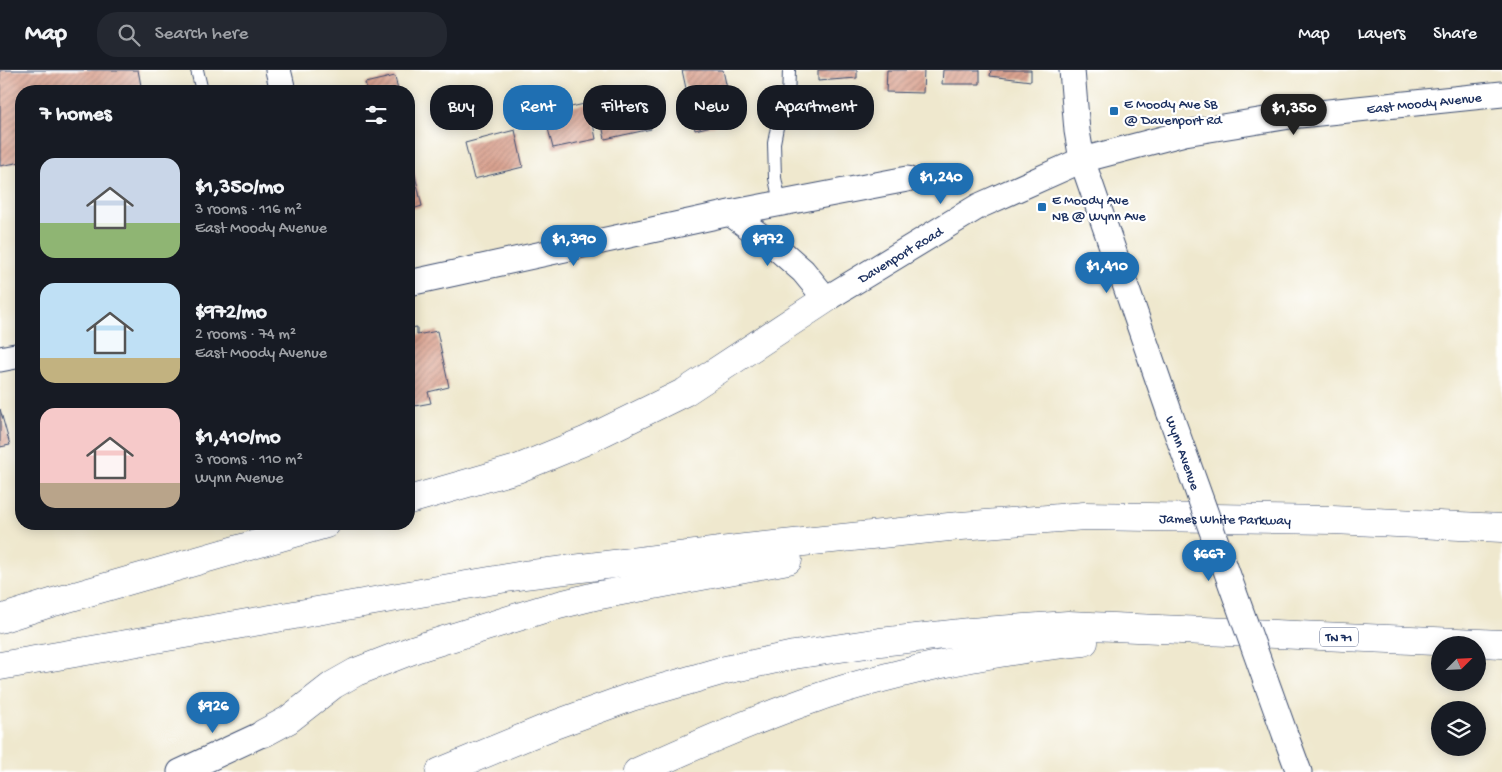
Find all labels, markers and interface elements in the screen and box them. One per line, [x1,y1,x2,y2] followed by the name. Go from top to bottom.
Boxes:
[97,12,447,57] search box
[25,20,67,49] text: Map
[115,21,143,49] icon: search
[155,23,248,46] text: Search here
[1298,24,1330,45] text: Map
[1358,24,1405,45] text: Layers
[1433,24,1477,45] text: Share
[430,85,493,130] chip: Buy
[503,85,573,130] chip: Rent
[583,85,666,130] chip: Filters
[676,85,747,130] chip: New
[757,85,874,130] chip: Apartment
[1366,90,1483,119] street label: East Moody Avenue
[1253,93,1335,136] pin: $1,350
[1124,97,1224,130] place label: E Moody Ave SB @ Davenport Rd
[1272,100,1316,119] text: $1,350
[362,101,390,129] icon: filters
[40,103,112,128] text: 7 homes
[1108,105,1120,117] marker: E Moody Ave SB @ Davenport Rd
[900,162,982,205] pin: $1,240
[919,169,963,188] text: $1,240
[195,176,284,201] text: $1,350/mo
[80,178,140,238] icon: home
[1052,193,1147,226] place label: E Moody Ave NB @ Wynn Ave
[195,201,302,220] text: 3 rooms · 116 m²
[1036,201,1048,213] marker: E Moody Ave NB @ Wynn Ave
[195,220,327,239] text: East Moody Avenue
[855,223,948,289] street label: Davenport Road
[533,224,615,267] pin: $1,390
[738,224,798,267] pin: $972
[552,231,596,250] text: $1,390
[752,231,784,250] text: $972
[1066,252,1148,294] pin: $1,410
[1086,258,1128,277] text: $1,410
[195,301,267,326] text: $972/mo
[80,303,140,363] icon: home
[195,326,296,345] text: 2 rooms · 74 m²
[195,345,327,364] text: East Moody Avenue
[1160,414,1203,494] street label: Wynn Avenue
[195,426,281,451] text: $1,410/mo
[80,428,140,488] icon: home
[195,451,303,470] text: 3 rooms · 110 m²
[195,470,284,489] text: Wynn Avenue
[1159,511,1291,530] street label: James White Parkway
[1179,540,1239,582] pin: $667
[1193,546,1225,565] text: $667
[1320,628,1358,646] road number: TN 71
[1431,636,1486,691] north arrow
[1431,636,1486,756] map controls
[183,692,243,734] pin: $926
[197,698,229,717] text: $926
[1431,701,1486,756] button: layers

